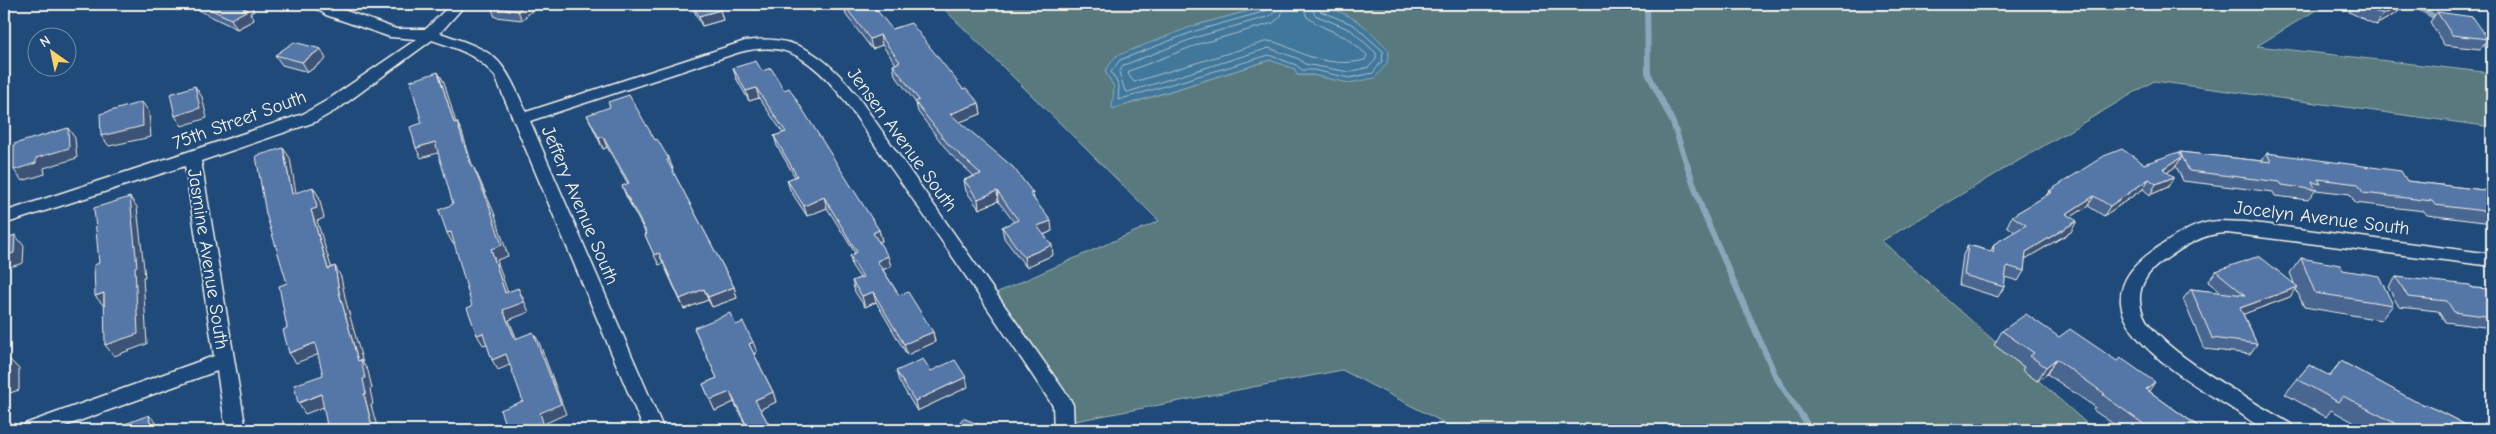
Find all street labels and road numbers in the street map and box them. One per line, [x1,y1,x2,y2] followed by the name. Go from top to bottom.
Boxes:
[842,63,962,216] street label: Jensen Avenue South
[169,85,309,154] street label: 75th Street South
[537,123,624,288] street label: Jeffery Avenue South
[183,167,233,351] street label: Jasmine Avenue South
[2233,196,2411,240] street label: Jocelyn Avenue South

